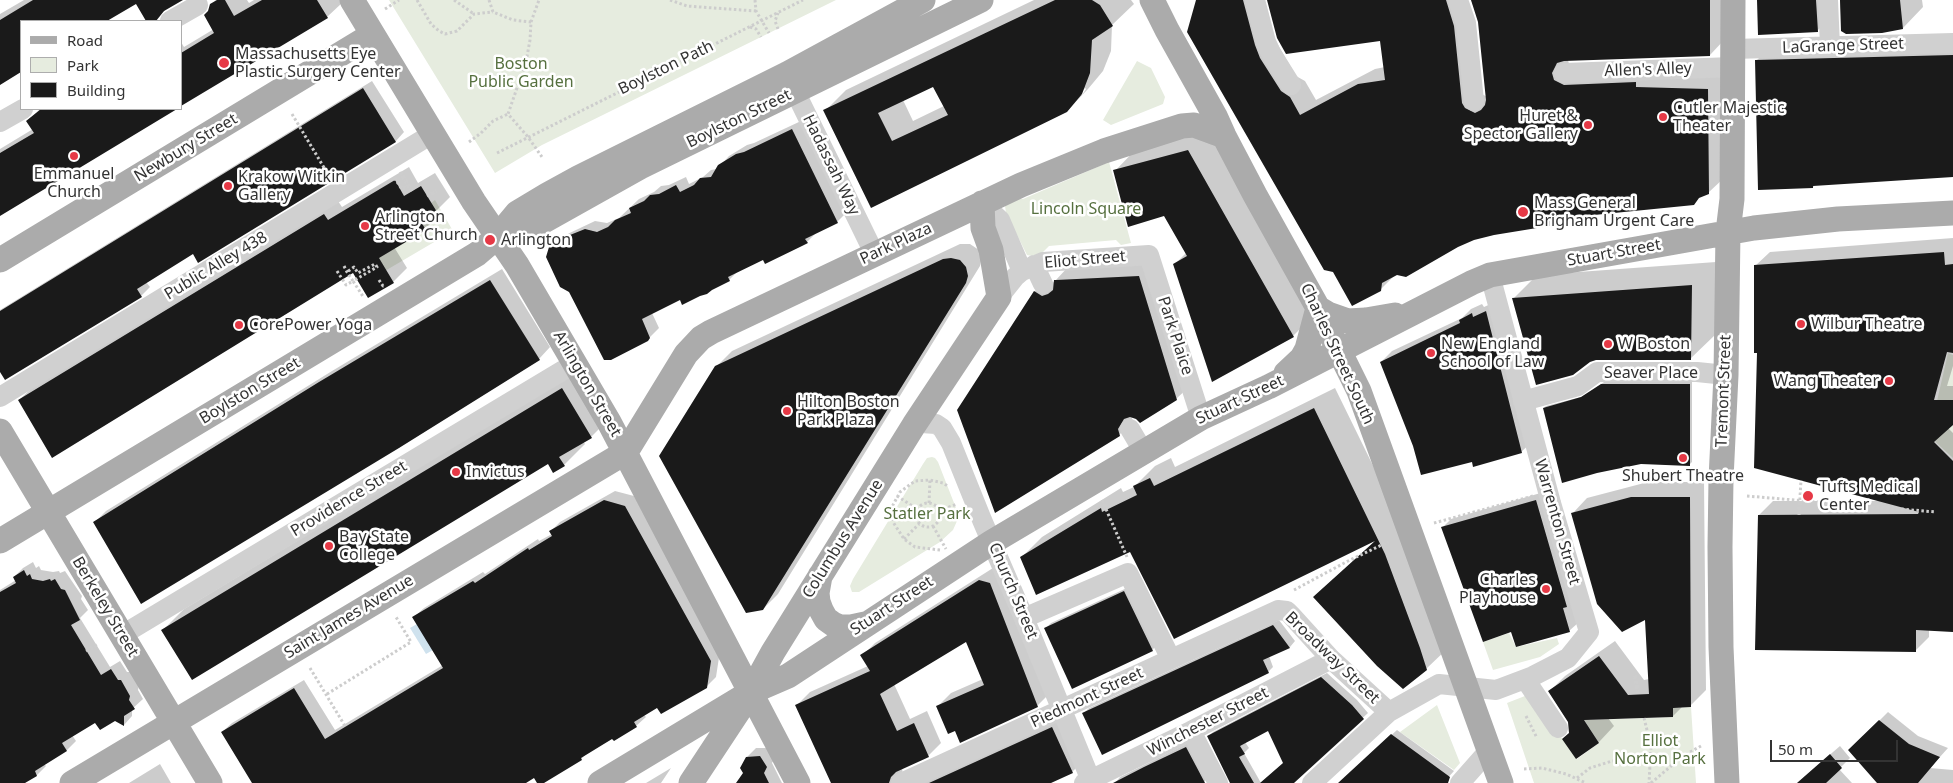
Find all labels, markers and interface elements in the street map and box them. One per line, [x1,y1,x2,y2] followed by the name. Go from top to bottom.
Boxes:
[20,20,182,110] legend
[67,30,103,50] text: Road
[1782,34,1904,58] street label: LaGrange Street
[615,37,717,99] street label: Boylston Path
[235,44,401,82] place label: Massachusetts Eye Plastic Surgery Center
[468,54,574,92] park label: Boston Public Garden
[67,55,99,75] text: Park
[217,56,231,70] marker: Massachusetts Eye Plastic Surgery Center
[1604,59,1692,81] street label: Allen's Alley
[67,80,125,100] text: Building
[684,85,794,153] street label: Boylston Street
[1673,98,1785,136] place label: Cutler Majestic Theater
[1464,106,1578,144] place label: Huret & Spector Gallery
[131,110,241,186] street label: Newbury Street
[798,111,864,219] street label: Hadassah Way
[1657,111,1669,123] marker: Cutler Majestic Theater
[1582,119,1594,131] marker: Huret & Spector Gallery
[68,150,80,162] marker: Emmanuel Church
[34,164,114,202] place label: Emmanuel Church
[238,167,345,205] place label: Krakow Witkin Gallery
[222,180,234,192] marker: Krakow Witkin Gallery
[1534,193,1694,231] place label: Mass General Brigham Urgent Care
[1031,199,1141,219] park label: Lincoln Square
[1516,205,1530,219] marker: Mass General Brigham Urgent Care
[375,207,478,245] place label: Arlington Street Church
[857,219,935,269] street label: Park Plaza
[359,220,371,232] marker: Arlington Street Church
[161,228,271,304] street label: Public Alley 438
[501,230,571,250] place label: Arlington
[483,233,497,247] marker: Arlington
[1566,235,1662,271] street label: Stuart Street
[1044,247,1126,273] street label: Eliot Street
[1296,280,1378,428] street label: Charles Street South
[1153,294,1197,378] street label: Park Plaice
[1811,314,1923,334] place label: Wilbur Theatre
[249,315,372,335] place label: CorePower Yoga
[1795,318,1807,330] marker: Wilbur Theatre
[233,319,245,331] marker: CorePower Yoga
[549,328,625,440] street label: Arlington Street
[1441,334,1544,372] place label: New England School of Law
[1618,334,1690,354] place label: W Boston
[1712,334,1736,448] street label: Tremont Street
[1602,338,1614,350] marker: W Boston
[1425,347,1437,359] marker: New England School of Law
[196,353,304,429] street label: Boylston Street
[1604,363,1698,383] street label: Seaver Place
[1193,371,1287,429] street label: Stuart Street
[1773,371,1879,391] place label: Wang Theater
[1883,375,1895,387] marker: Wang Theater
[797,392,900,430] place label: Hilton Boston Park Plaza
[781,405,793,417] marker: Hilton Boston Park Plaza
[1677,452,1689,464] marker: Shubert Theatre
[288,457,410,541] street label: Providence Street
[1530,457,1584,587] street label: Warrenton Street
[466,462,525,482] place label: Invictus
[450,466,462,478] marker: Invictus
[1622,466,1744,486] place label: Shubert Theatre
[799,476,887,602] street label: Columbus Avenue
[1819,477,1918,515] place label: Tufts Medical Center
[1801,489,1815,503] marker: Tufts Medical Center
[883,504,971,524] park label: Statler Park
[339,527,409,565] place label: Bay State College
[323,540,335,552] marker: Bay State College
[984,540,1042,642] street label: Church Street
[68,553,142,661] street label: Berkeley Street
[1459,570,1536,608] place label: Charles Playhouse
[281,571,417,663] street label: Saint James Avenue
[847,572,937,640] street label: Stuart Street
[1540,583,1552,595] marker: Charles Playhouse
[1281,608,1383,708] street label: Broadway Street
[1028,664,1146,732] street label: Piedmont Street
[1144,683,1272,761] street label: Winchester Street
[1773,730,1900,762] scale bar
[1614,731,1706,769] park label: Elliot Norton Park
[1778,739,1813,759] text: 50 m

